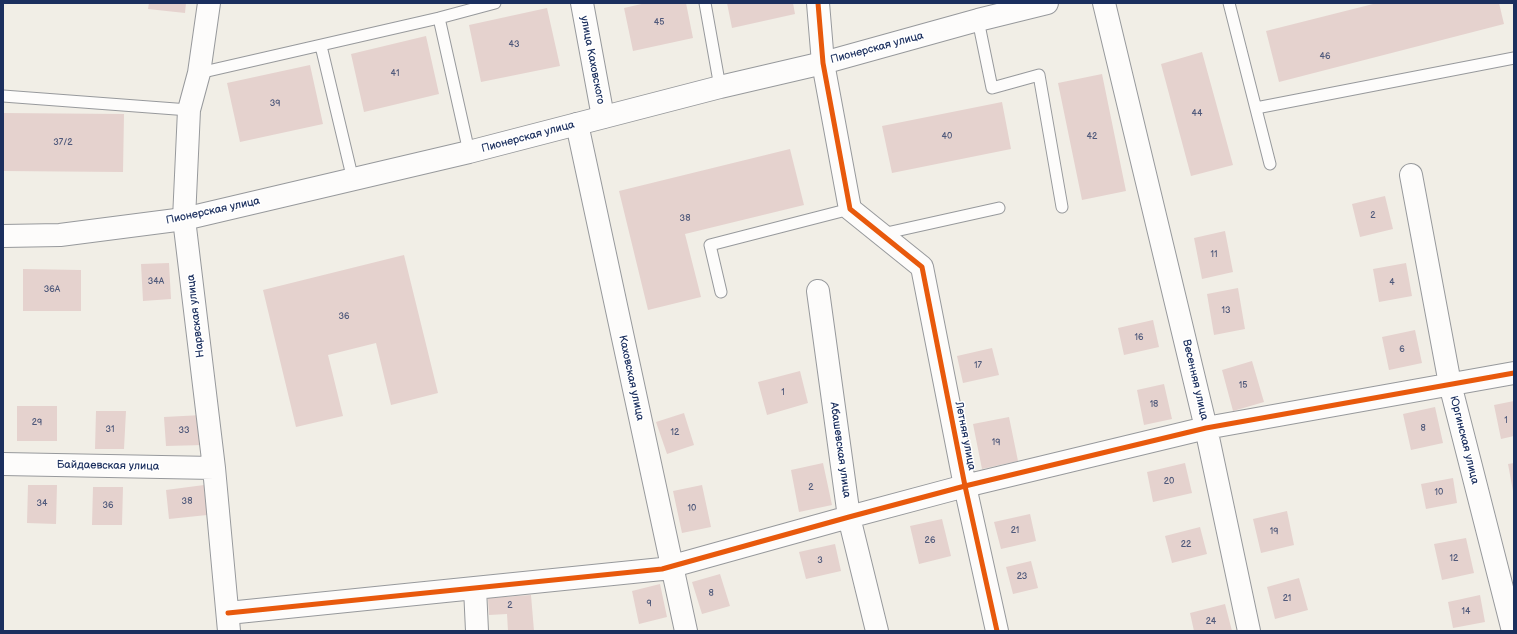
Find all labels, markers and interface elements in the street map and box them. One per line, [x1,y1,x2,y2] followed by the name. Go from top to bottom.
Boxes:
[577,15,607,105] street label: улица Каховского
[654,18,664,28] house number: 45
[829,29,925,67] street label: Пионерская улица
[508,40,520,50] house number: 43
[1320,52,1330,62] house number: 46
[391,69,399,79] house number: 41
[270,99,280,109] house number: 39
[1192,109,1202,119] house number: 44
[480,118,576,156] street label: Пионерская улица
[942,132,952,142] house number: 40
[1087,132,1097,142] house number: 42
[53,138,73,148] house number: 37/2
[165,195,261,227] street label: Пионерская улица
[1370,211,1376,221] house number: 2
[680,214,690,224] house number: 38
[1211,250,1217,260] house number: 11
[184,274,208,358] street label: Нарвская улица
[148,277,164,287] house number: 34А
[1389,278,1395,288] house number: 4
[44,285,60,295] house number: 36А
[1221,306,1231,316] house number: 13
[338,312,350,322] house number: 36
[1135,333,1143,343] house number: 16
[615,334,647,422] street label: Каховская улица
[1179,338,1211,422] street label: Весенняя улица
[1399,345,1405,355] house number: 6
[974,361,982,371] house number: 17
[1239,381,1247,391] house number: 15
[781,388,785,398] house number: 1
[1447,394,1481,486] street label: Юргинская улица
[952,400,978,472] street label: Летняя улица
[1150,400,1158,410] house number: 18
[827,401,853,499] street label: Абашевская улица
[1504,416,1508,426] house number: 1
[32,418,42,428] house number: 29
[1420,424,1426,434] house number: 8
[105,425,115,435] house number: 31
[178,426,190,436] house number: 33
[671,428,679,438] house number: 12
[992,438,1000,448] house number: 19
[57,459,159,473] street label: Байдаевская улица
[1164,477,1174,487] house number: 20
[808,483,814,493] house number: 2
[1435,488,1443,498] house number: 10
[182,497,192,507] house number: 38
[36,499,48,509] house number: 34
[102,501,114,511] house number: 36
[688,504,696,514] house number: 10
[1011,526,1019,536] house number: 21
[1270,527,1278,537] house number: 19
[925,536,935,546] house number: 26
[1181,540,1191,550] house number: 22
[1450,554,1458,564] house number: 12
[817,556,823,566] house number: 3
[1017,572,1027,582] house number: 23
[708,589,714,599] house number: 8
[1283,594,1291,604] house number: 21
[646,599,652,609] house number: 9
[507,601,513,611] house number: 2
[1462,607,1470,617] house number: 14
[1206,617,1216,627] house number: 24

